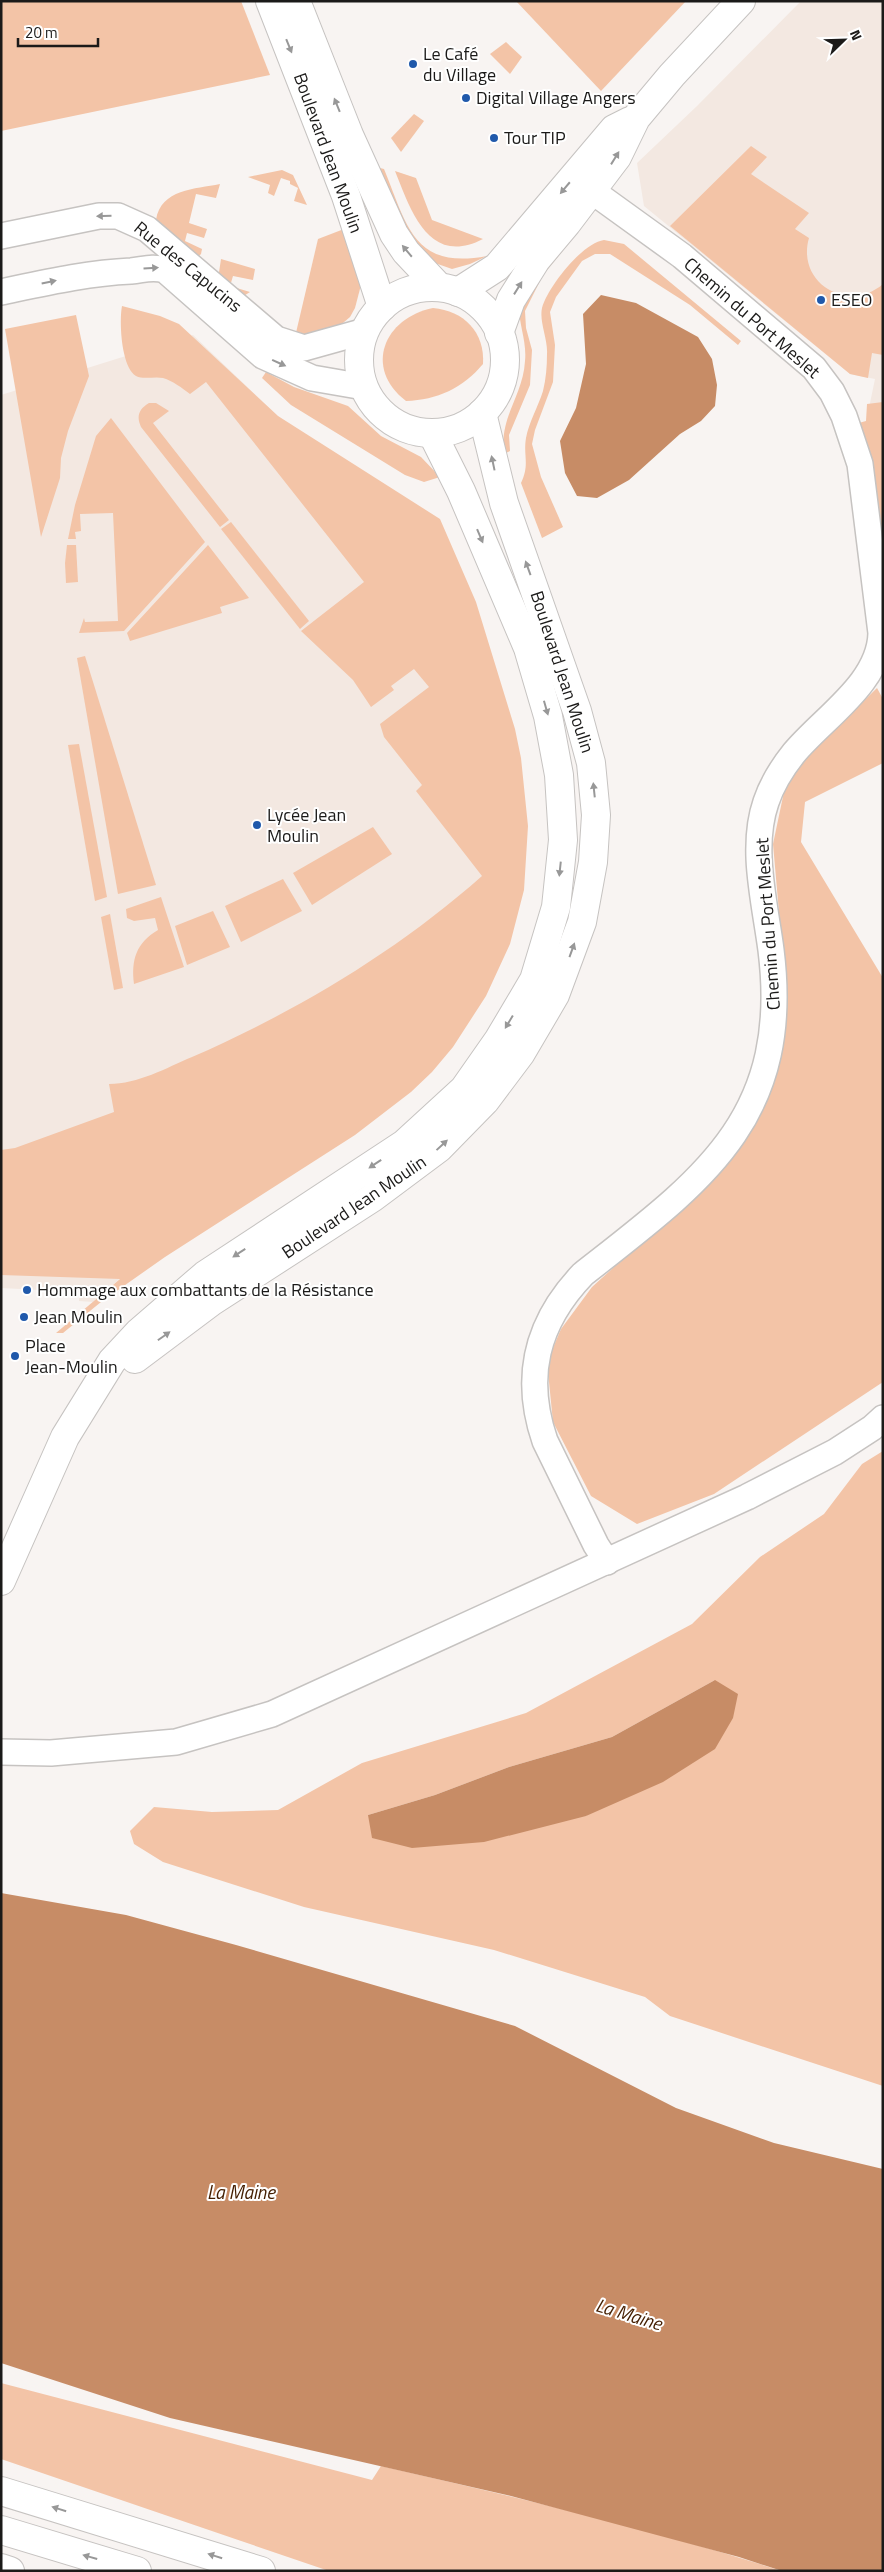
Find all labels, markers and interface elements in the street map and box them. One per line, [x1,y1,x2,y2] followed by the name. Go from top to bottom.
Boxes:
[18,15,98,47] scale bar
[819,15,869,65] north arrow
[25,21,58,44] text: 20 m
[845,26,868,43] text: N
[285,39,293,54] one-way arrow
[423,40,496,88] place label: Le Café du Village
[407,58,419,70] marker: Le Café du Village
[287,69,370,237] street label: Boulevard Jean Moulin
[476,84,636,111] place label: Digital Village Angers
[460,92,472,104] marker: Digital Village Angers
[333,97,341,112] one-way arrow
[504,124,566,151] place label: Tour TIP
[488,132,500,144] marker: Tour TIP
[610,152,620,165] one-way arrow
[560,182,571,194] one-way arrow
[95,212,111,220] one-way arrow
[128,215,248,319] street label: Rue des Capucins
[401,245,412,258] one-way arrow
[678,251,827,385] street label: Chemin du Port Meslet
[143,264,159,272] one-way arrow
[41,278,57,286] one-way arrow
[513,282,523,295] one-way arrow
[831,286,872,313] place label: ESEO
[815,294,827,306] marker: ESEO
[272,359,286,367] one-way arrow
[489,456,497,471] one-way arrow
[477,529,485,543] one-way arrow
[524,560,532,575] one-way arrow
[524,587,601,756] street label: Boulevard Jean Moulin
[542,701,550,716] one-way arrow
[590,782,598,798] one-way arrow
[267,801,346,849] place label: Lycée Jean Moulin
[251,819,263,831] marker: Lycée Jean Moulin
[748,836,787,1011] street label: Chemin du Port Meslet
[556,862,564,878] one-way arrow
[568,942,576,957] one-way arrow
[505,1016,514,1029] one-way arrow
[435,1139,448,1150] one-way arrow
[276,1148,431,1265] street label: Boulevard Jean Moulin
[368,1159,381,1168] one-way arrow
[232,1248,246,1258] one-way arrow
[37,1276,374,1303] place label: Hommage aux combattants de la Résistance
[21,1284,33,1296] marker: Hommage aux combattants de la Résistance
[34,1303,123,1330] place label: Jean Moulin
[18,1311,30,1323] marker: Jean Moulin
[157,1331,171,1341] one-way arrow
[25,1332,118,1380] place label: Place Jean-Moulin
[9,1350,21,1362] marker: Place Jean-Moulin
[207,2177,276,2206] water label: La Maine
[592,2290,667,2338] water label: La Maine
[52,2504,67,2512] one-way arrow
[82,2552,97,2560] one-way arrow
[207,2552,222,2560] one-way arrow

